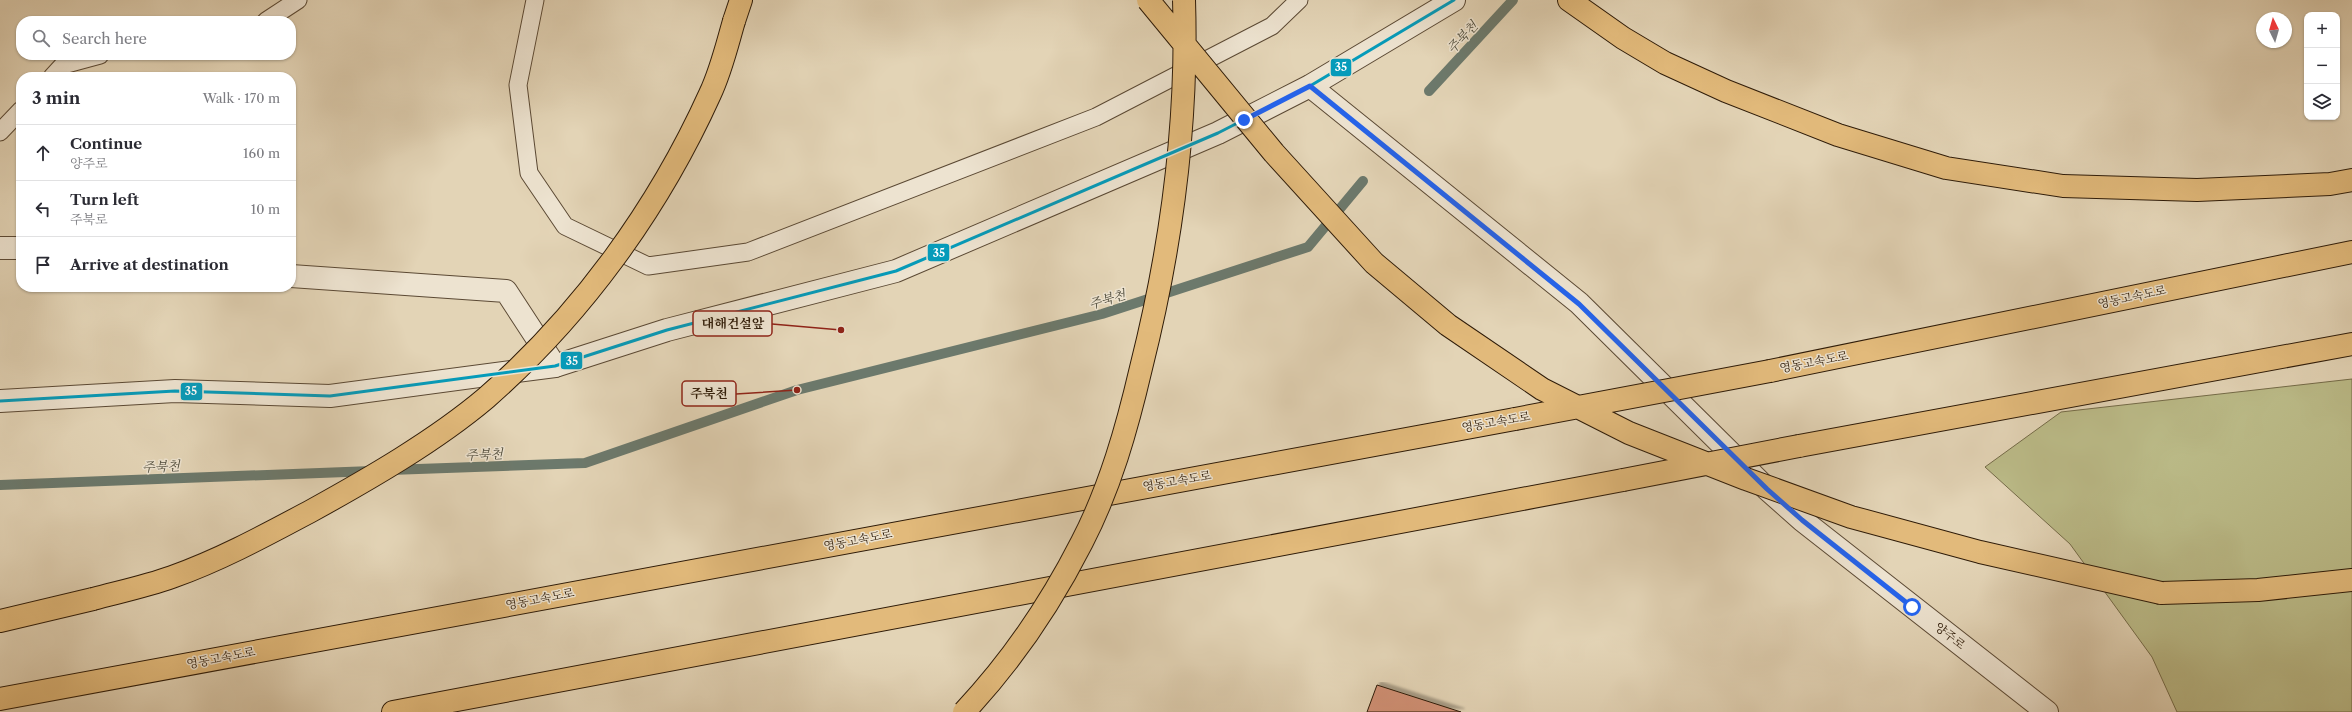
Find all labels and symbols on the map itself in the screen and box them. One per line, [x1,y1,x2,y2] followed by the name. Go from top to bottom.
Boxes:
[2256,12,2292,48] north arrow
[1443,17,1482,56] water label: 주북천
[1330,58,1352,77] line badge: 35
[1335,60,1347,74] text: 35
[1235,111,1253,129] route end
[927,243,950,262] line badge: 35
[933,246,945,260] text: 35
[2096,282,2168,311] street label: 영동고속도로
[1087,285,1129,312] water label: 주북천
[693,311,772,336] callout: 대해건설앞
[702,315,765,331] text: 대해건설앞
[1778,347,1850,376] street label: 영동고속도로
[560,351,583,370] line badge: 35
[566,354,578,368] text: 35
[682,381,736,406] callout: 주북천
[180,382,203,401] line badge: 35
[185,384,197,398] text: 35
[690,385,728,401] text: 주북천
[1460,408,1532,435] street label: 영동고속도로
[465,445,505,463] water label: 주북천
[142,457,182,475] water label: 주북천
[1141,467,1213,494] street label: 영동고속도로
[822,525,894,554] street label: 영동고속도로
[504,584,576,613] street label: 영동고속도로
[1903,598,1921,616] route start
[1932,619,1969,652] street label: 양주로
[185,643,257,672] street label: 영동고속도로

